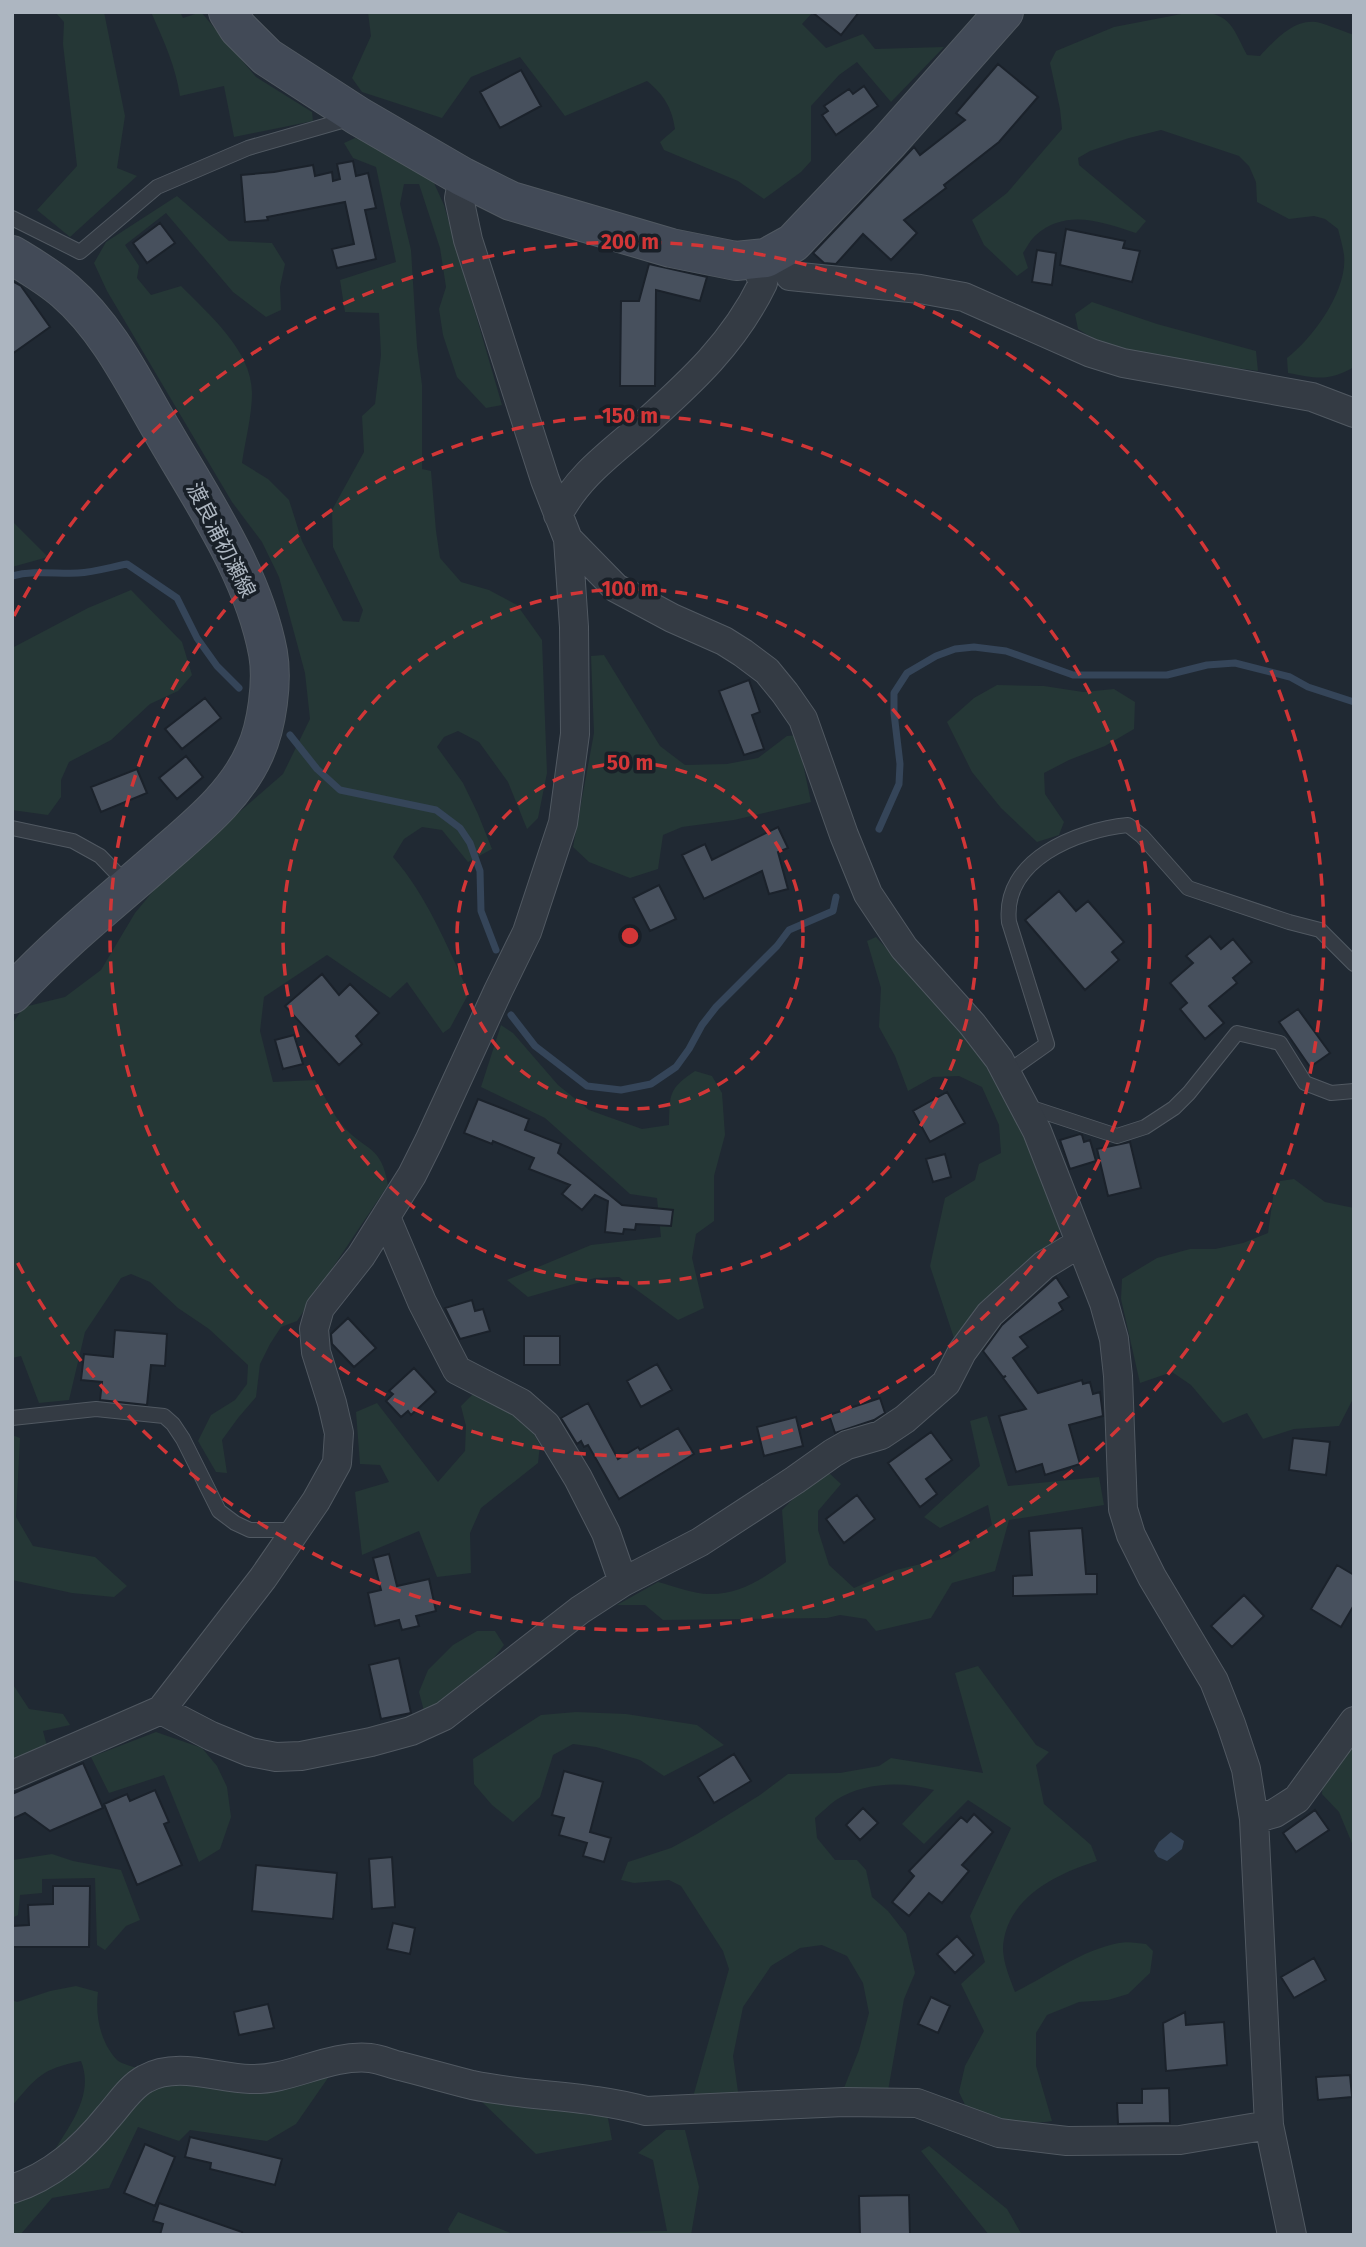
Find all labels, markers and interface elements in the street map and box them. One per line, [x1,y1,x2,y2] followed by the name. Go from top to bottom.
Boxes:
[601,229,659,255] text: 200 m
[602,403,658,429] text: 150 m
[181,478,261,602] street label: 渡良浦初瀬線
[601,576,659,602] text: 100 m
[607,750,653,776] text: 50 m
[618,924,642,948] centre of rings

